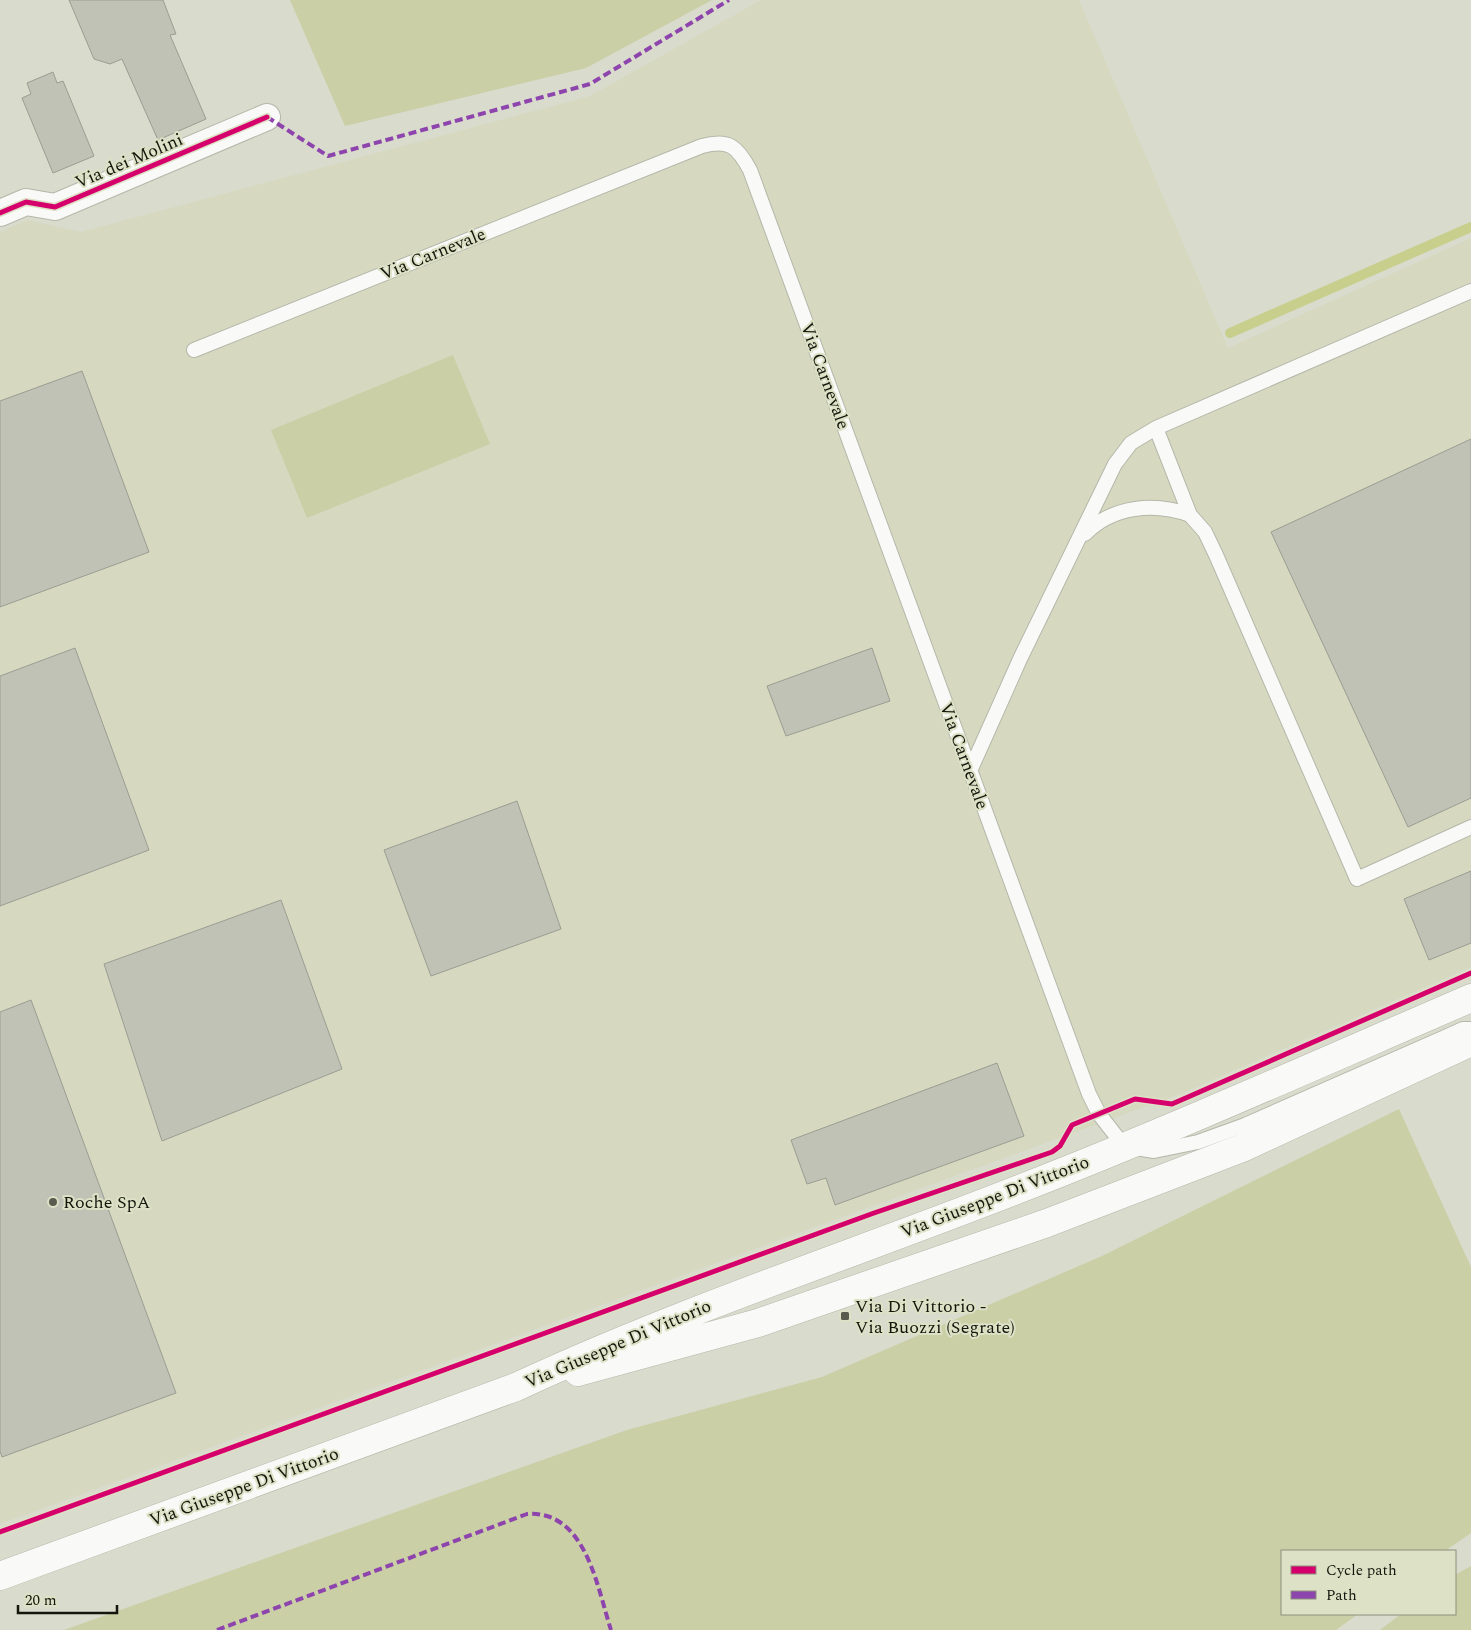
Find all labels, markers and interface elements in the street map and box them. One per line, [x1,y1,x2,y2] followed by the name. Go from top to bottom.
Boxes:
[71,126,187,196] street label: Via dei Molini
[376,221,490,287] street label: Via Carnevale
[793,319,857,433] street label: Via Carnevale
[932,699,996,813] street label: Via Carnevale
[897,1149,1093,1245] street label: Via Giuseppe Di Vittorio
[63,1189,150,1216] place label: Roche SpA
[47,1196,59,1208] marker: Roche SpA
[521,1292,715,1396] street label: Via Giuseppe Di Vittorio
[855,1293,1015,1341] place label: Via Di Vittorio - Via Buozzi (Segrate)
[839,1310,851,1322] marker: Via Di Vittorio - Via Buozzi (Segrate)
[145,1440,343,1534] street label: Via Giuseppe Di Vittorio
[1281,1550,1456,1615] legend
[1326,1559,1397,1582] text: Cycle path
[18,1582,116,1614] scale bar
[1326,1584,1357,1607] text: Path
[25,1589,57,1612] text: 20 m

